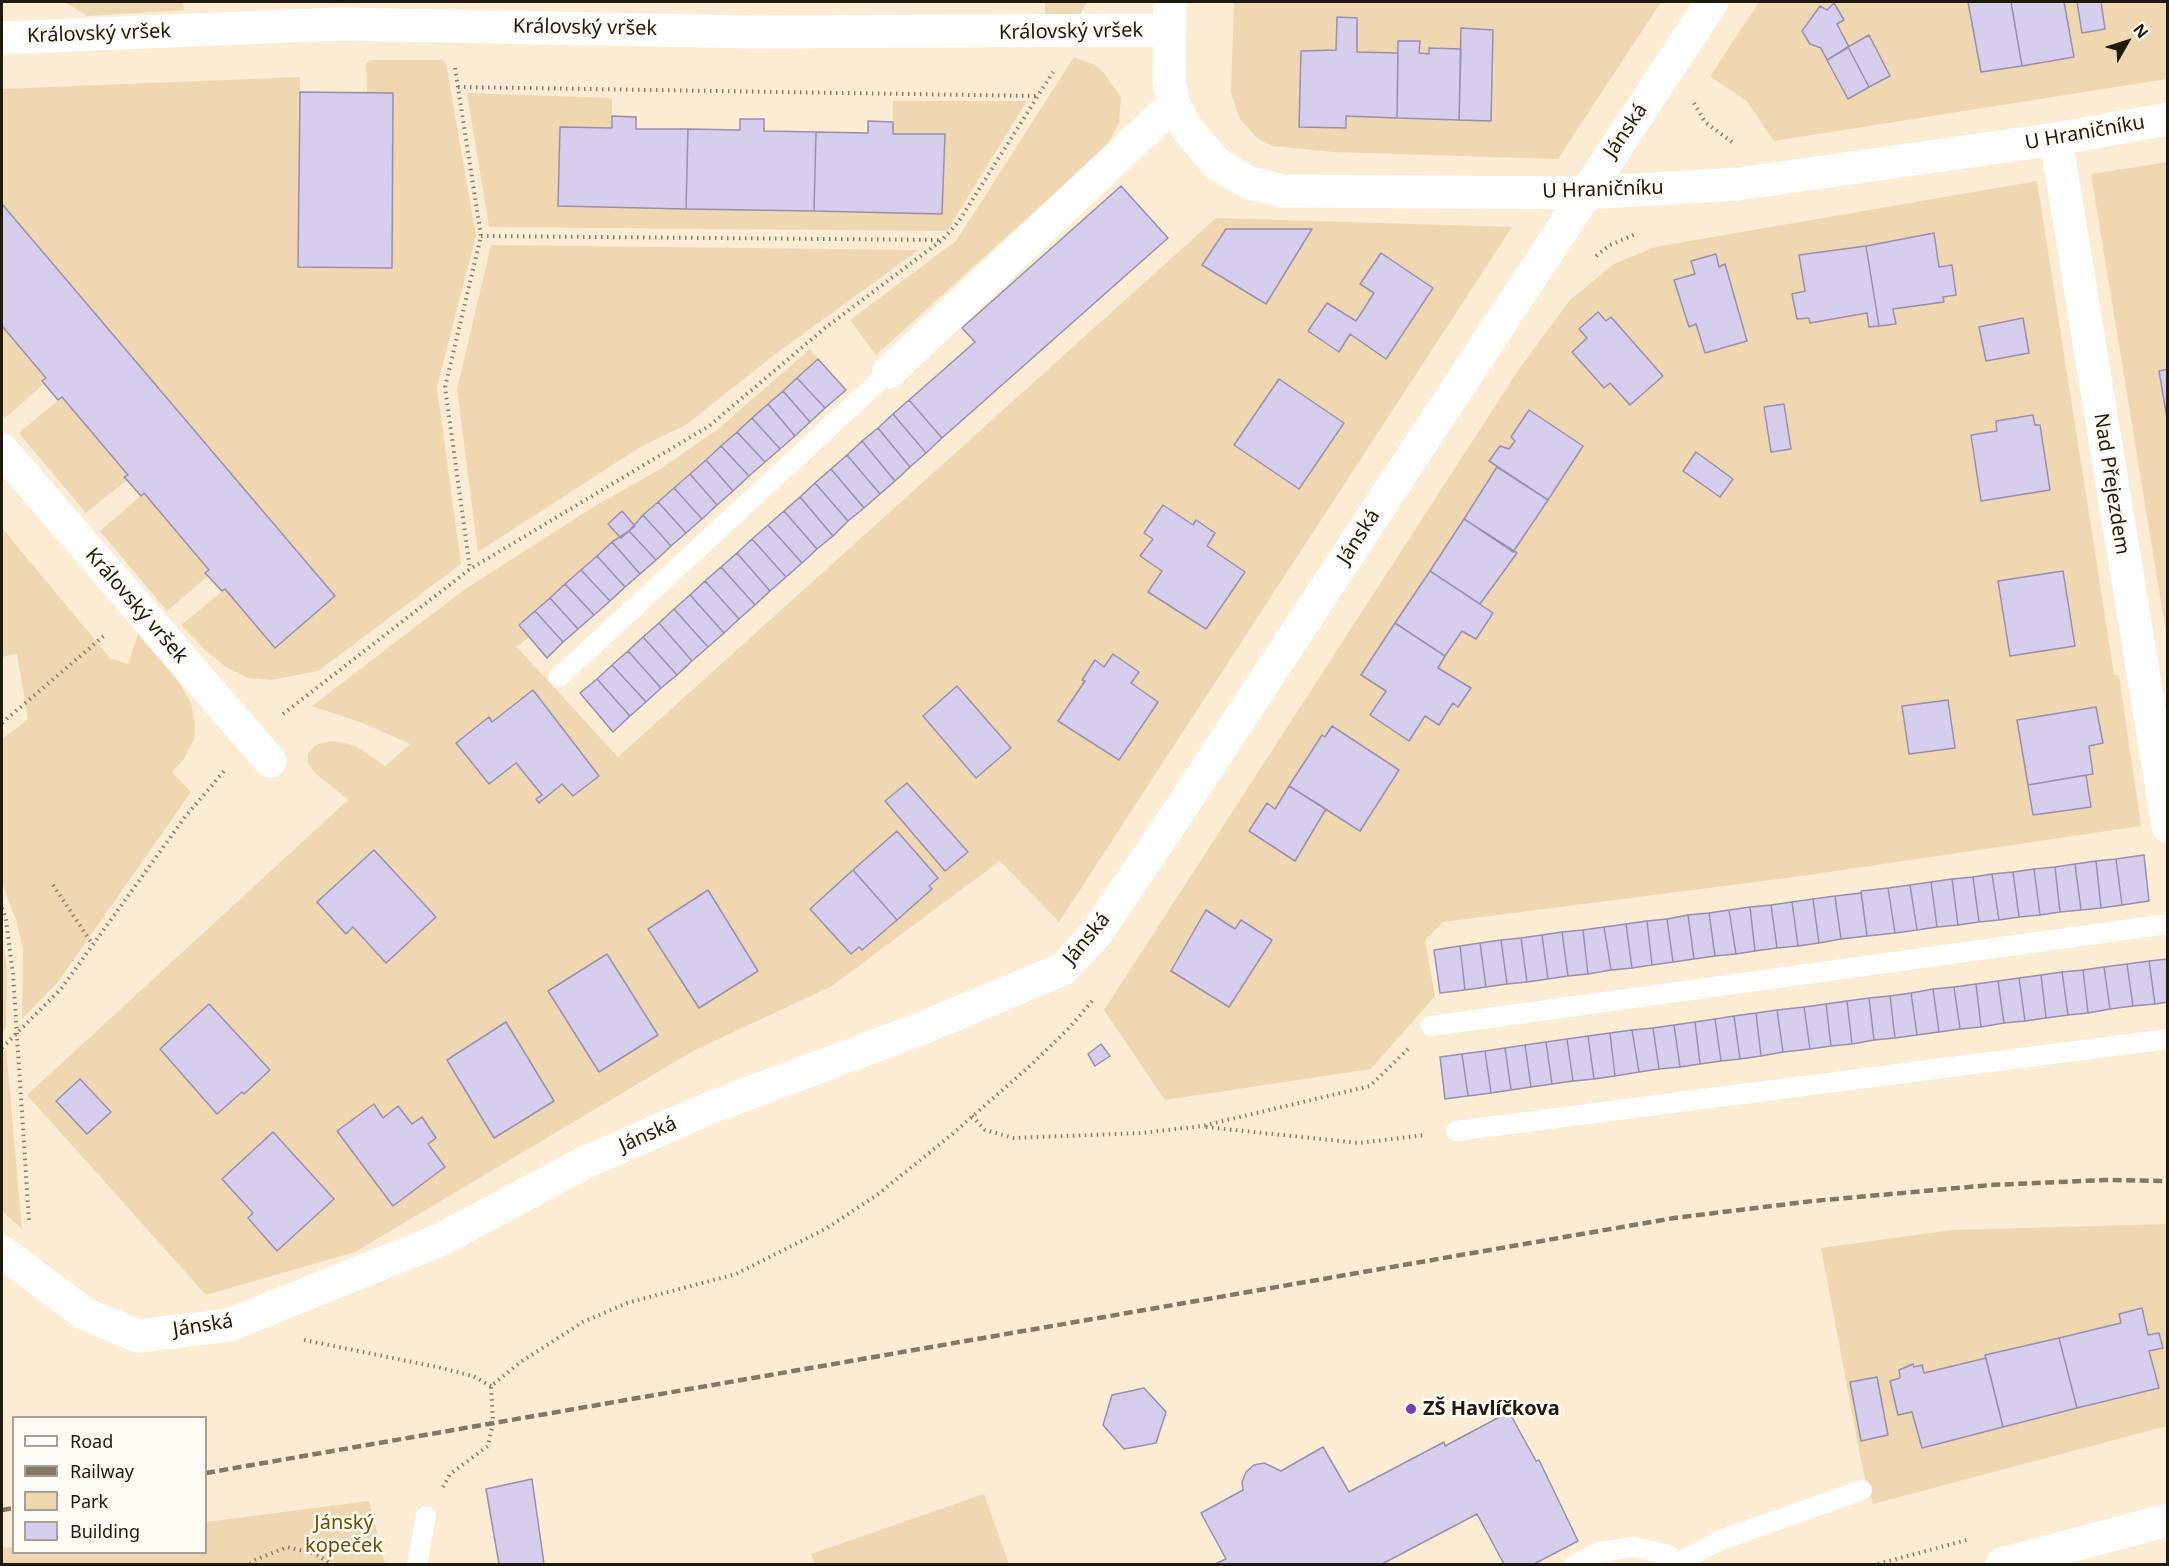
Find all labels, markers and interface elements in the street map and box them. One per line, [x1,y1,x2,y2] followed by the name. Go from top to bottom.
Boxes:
[2097,12,2157,72] north arrow
[513,15,657,41] street label: Královský vršek
[27,19,171,49] street label: Královský vršek
[999,19,1143,45] street label: Královský vršek
[2128,19,2154,43] text: N
[1599,99,1653,163] street label: Jánská
[2023,111,2147,155] street label: U Hraničníku
[1542,176,1664,204] street label: U Hraničníku
[2088,411,2134,557] street label: Nad Přejezdem
[1332,505,1386,569] street label: Jánská
[80,544,192,668] street label: Královský vršek
[1058,908,1116,970] street label: Jánská
[615,1112,681,1158] street label: Jánská
[171,1309,235,1343] street label: Jánská
[1423,1397,1560,1421] place label: ZŠ Havlíčkova
[1404,1402,1418,1416] marker: ZŠ Havlíčkova
[12,1416,207,1554] legend
[70,1429,113,1453] text: Road
[70,1459,134,1483] text: Railway
[70,1489,108,1513] text: Park
[305,1511,383,1558] park label: Jánský kopeček
[70,1519,140,1543] text: Building

